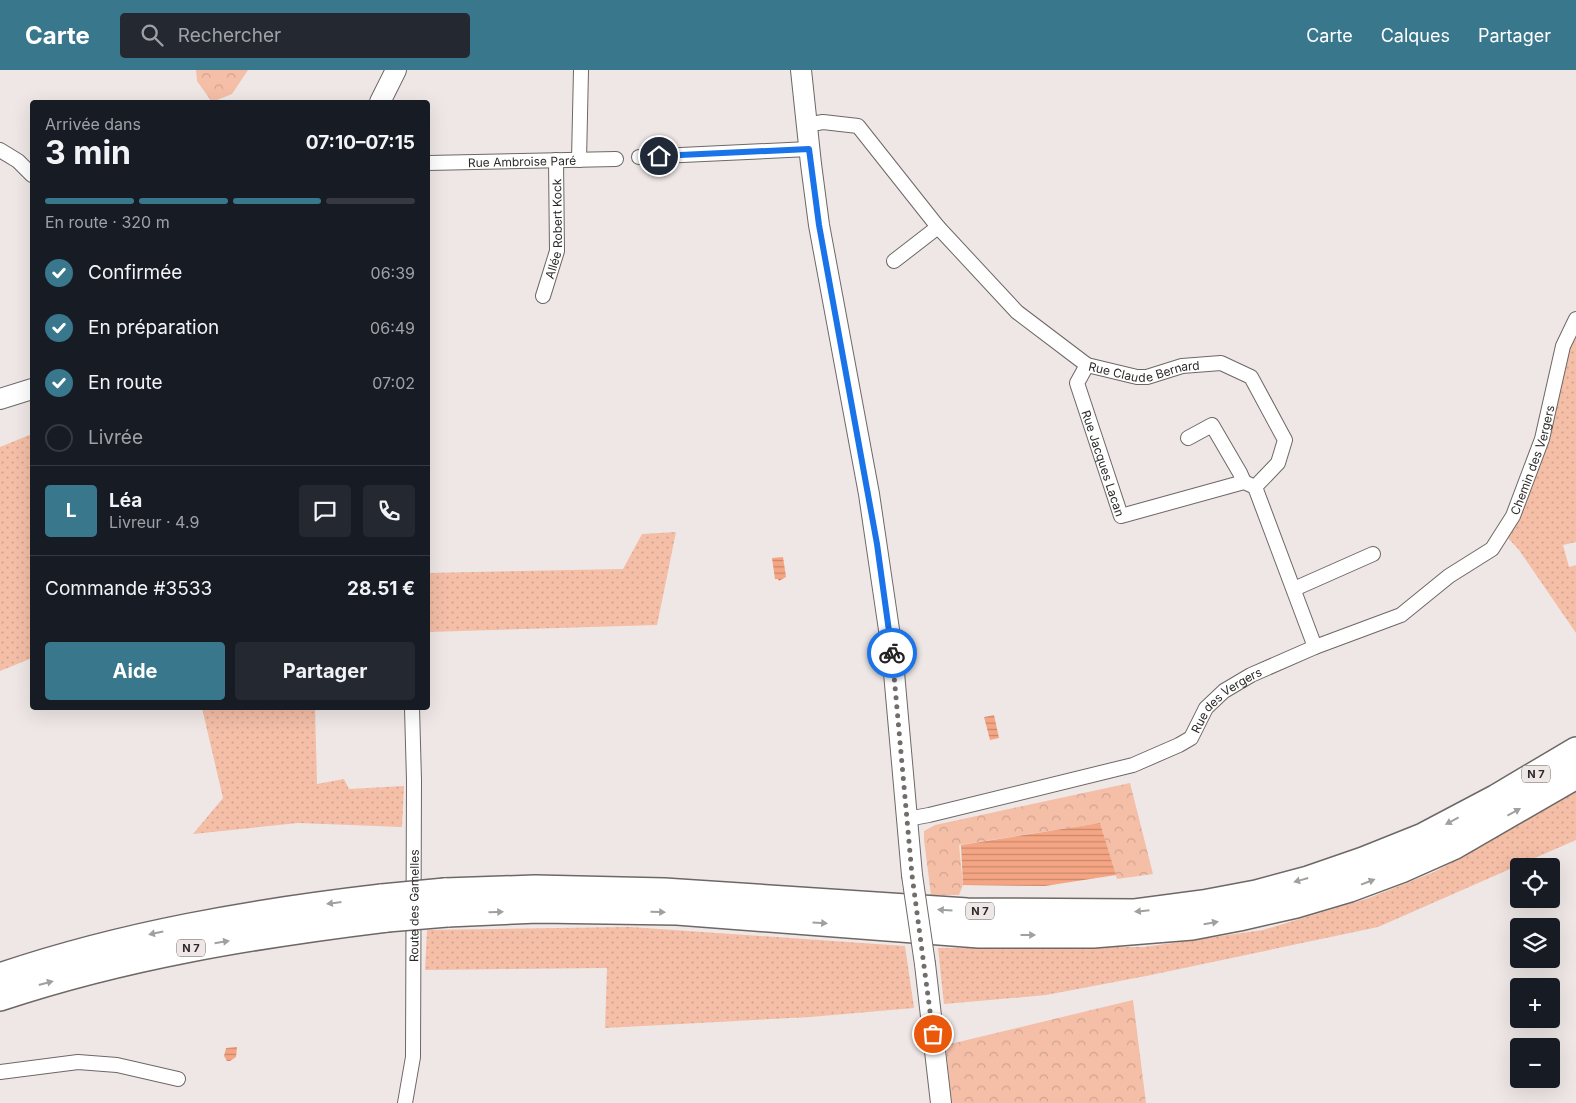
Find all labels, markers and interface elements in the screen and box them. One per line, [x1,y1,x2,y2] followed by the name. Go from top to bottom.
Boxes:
[120,13,470,58] search box
[25,21,90,50] text: Carte
[138,21,166,49] icon: search
[178,24,281,47] text: Rechercher
[1306,25,1353,46] text: Carte
[1381,25,1450,46] text: Calques
[1478,25,1551,46] text: Partager
[45,114,141,134] text: Arrivée dans
[306,131,415,154] text: 07:10–07:15
[45,133,131,172] text: 3 min
[638,135,680,177] pin
[645,142,673,170] icon: home
[468,152,576,170] street label: Rue Ambroise Paré
[541,178,565,280] street label: Allée Robert Kock
[45,212,170,232] text: En route · 320 m
[45,259,73,287] icon: check
[88,261,182,284] text: Confirmée
[371,263,415,283] text: 06:39
[45,314,73,342] icon: check
[88,316,219,339] text: En préparation
[370,318,415,338] text: 06:49
[1087,357,1200,385] street label: Rue Claude Bernard
[45,369,73,397] icon: check
[88,371,163,394] text: En route
[372,373,415,393] text: 07:02
[1507,403,1557,517] street label: Chemin des Vergers
[1079,408,1128,518] street label: Rue Jacques Lacan
[88,426,143,449] text: Livrée
[299,485,351,537] button: chat
[363,485,415,537] button: phone
[109,489,142,512] text: Léa
[66,499,76,522] text: L
[109,512,199,532] text: Livreur · 4.9
[45,577,212,600] text: Commande #3533
[347,577,415,600] text: 28.51 €
[867,628,917,678] courier
[878,639,906,667] icon: bike
[45,642,225,700] button: Aide
[235,642,415,700] button: Partager
[1187,664,1264,735] street label: Rue des Vergers
[1522,766,1550,782] road number: N 7
[1508,808,1521,817] one-way arrow
[1445,817,1459,825] one-way arrow
[406,849,421,962] street label: Route des Gamelles
[1510,858,1560,1088] map controls
[1510,858,1560,908] button: locate
[1294,877,1309,885] one-way arrow
[1361,878,1375,886] one-way arrow
[325,899,341,907] one-way arrow
[966,902,994,919] road number: N 7
[936,905,952,913] one-way arrow
[1134,907,1150,915] one-way arrow
[488,908,504,916] one-way arrow
[651,908,667,916] one-way arrow
[1510,918,1560,968] button: layers
[813,919,829,927] one-way arrow
[1203,919,1219,927] one-way arrow
[149,929,164,937] one-way arrow
[1020,931,1036,939] one-way arrow
[214,938,230,946] one-way arrow
[177,940,205,956] road number: N 7
[1510,978,1560,1028] button: +
[39,979,54,987] one-way arrow
[912,1013,954,1055] pin
[919,1020,947,1048] icon: bag
[1510,1038,1560,1088] button: −

